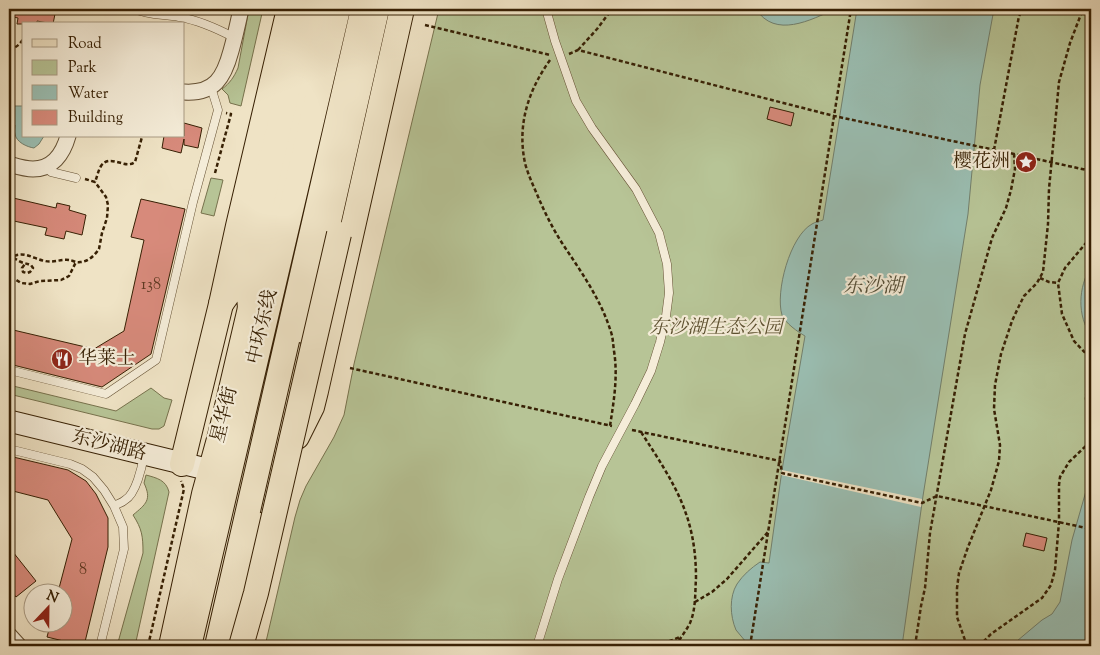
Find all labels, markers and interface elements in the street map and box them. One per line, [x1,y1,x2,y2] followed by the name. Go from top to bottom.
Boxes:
[22,22,185,138] legend
[68,34,102,55] text: Road
[68,58,97,79] text: Park
[68,84,109,105] text: Water
[68,108,123,129] text: Building
[953,149,1010,176] place label: 樱花洲
[1014,150,1038,174] place icon: 樱花洲
[843,273,906,302] water label: 东沙湖
[141,274,161,297] house number: 138
[241,287,285,367] street label: 中环东线
[649,315,785,342] park label: 东沙湖生态公园
[78,346,135,373] place label: 华莱士
[50,347,74,371] restaurant icon: 华莱士
[205,384,245,446] street label: 星华街
[69,424,149,468] street label: 东沙湖路
[79,559,87,582] house number: 8
[22,582,72,632] north arrow
[43,586,61,609] text: N

